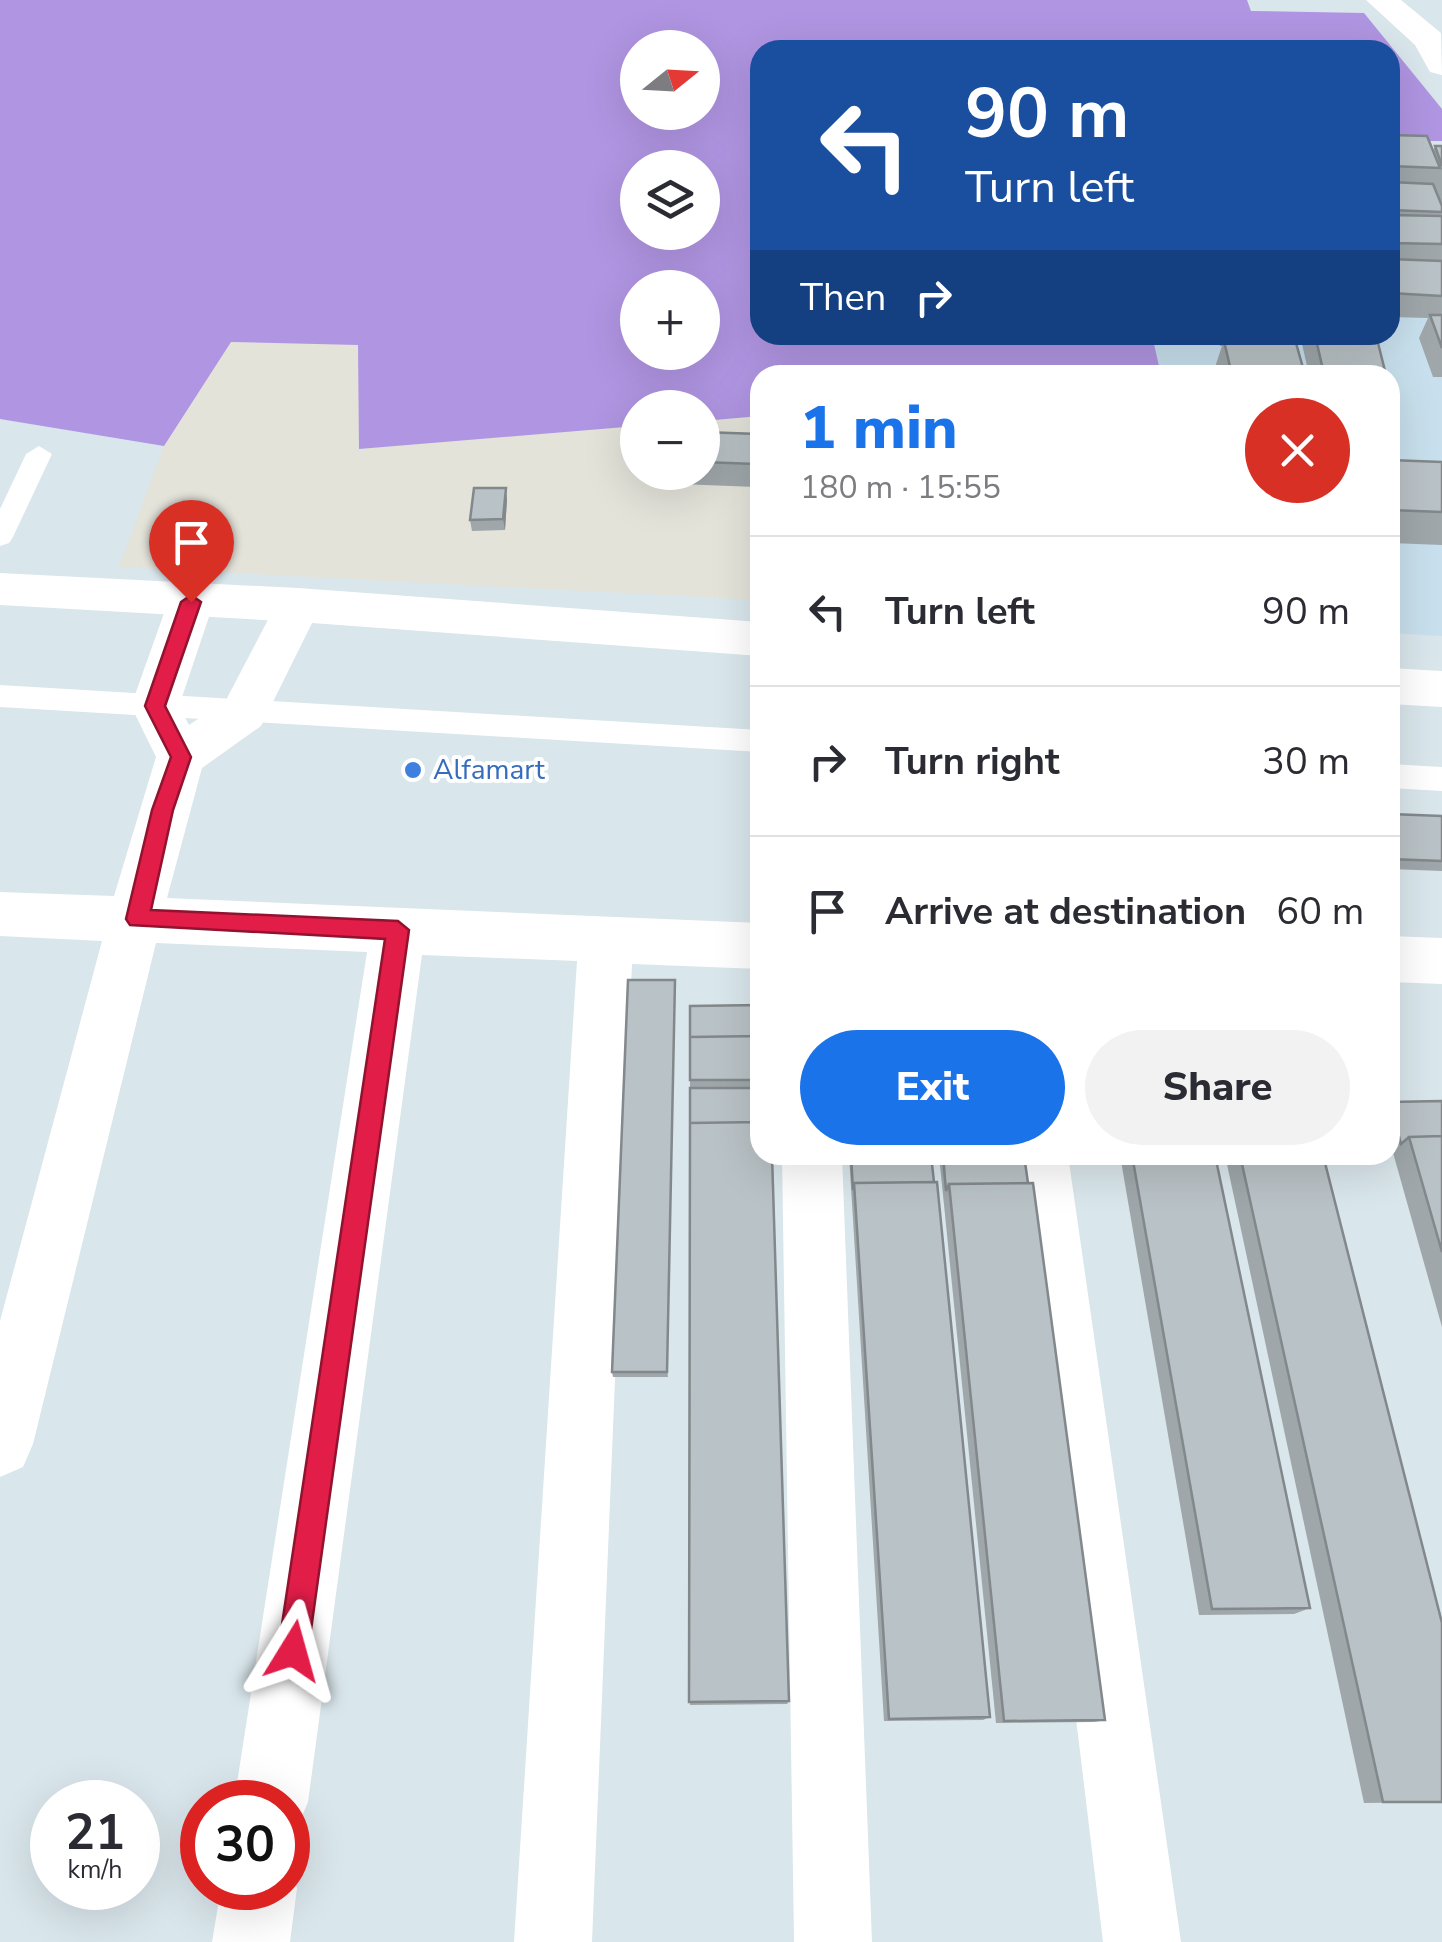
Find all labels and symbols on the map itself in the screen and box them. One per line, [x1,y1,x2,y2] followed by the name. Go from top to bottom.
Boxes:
[620,30,720,130] north arrow
[149,500,234,603] pin
[433,751,545,789] place label: Alfamart
[402,759,424,781] marker: Alfamart
[241,1599,345,1703] position arrow
[180,1780,310,1910] speed limit sign: 30

